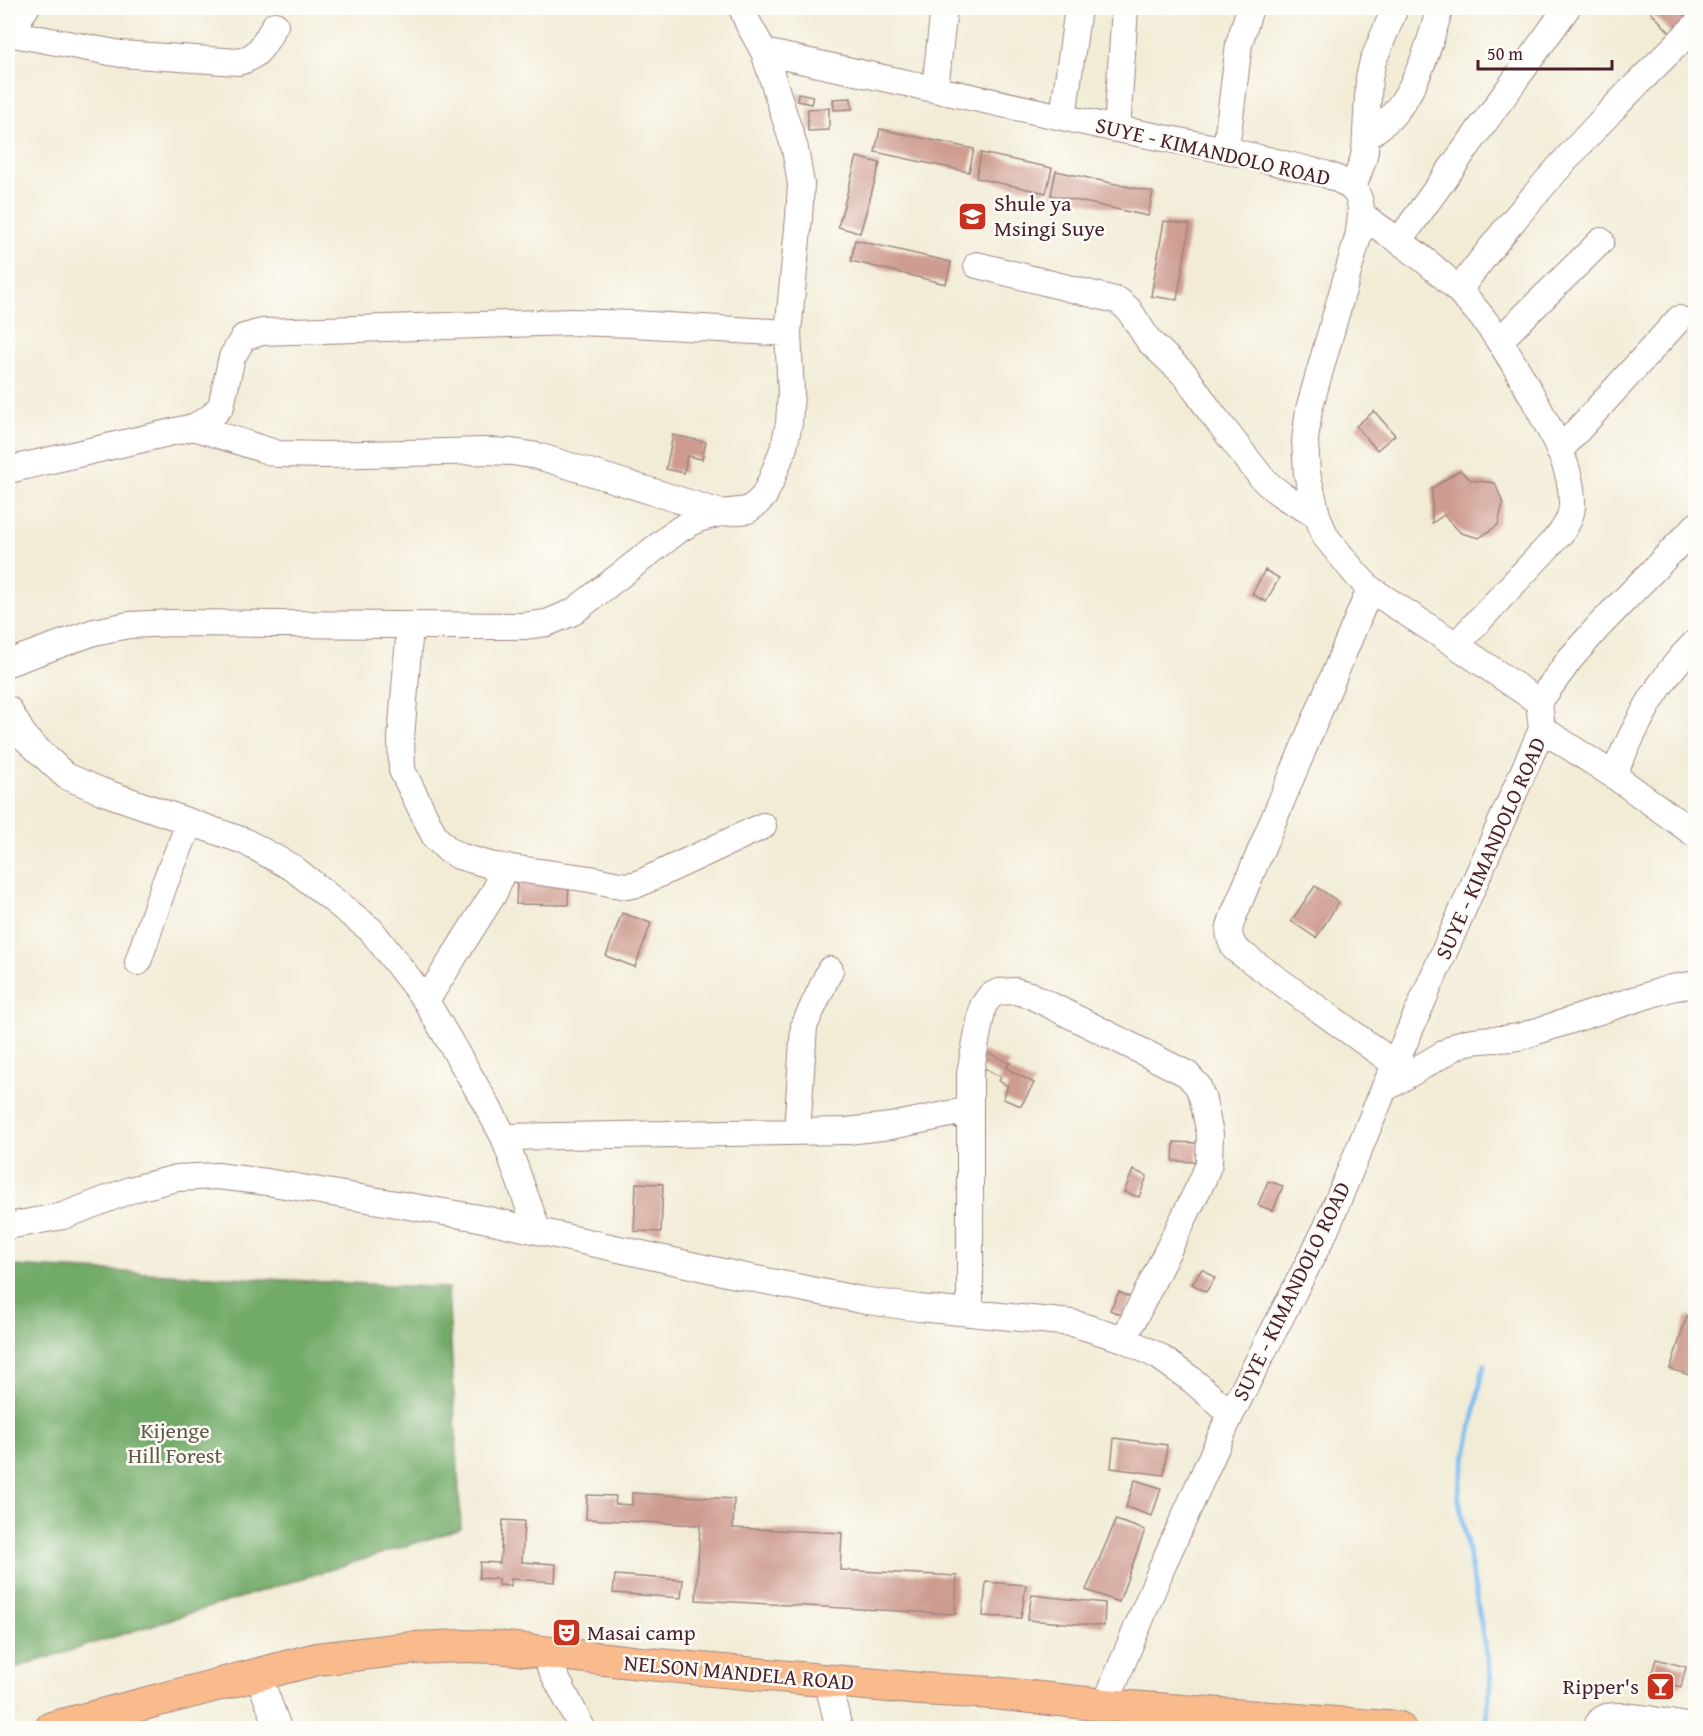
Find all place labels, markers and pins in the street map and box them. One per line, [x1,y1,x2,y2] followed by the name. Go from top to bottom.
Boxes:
[994,187,1105,244] place label: Shule ya Msingi Suye
[957,200,989,232] school or university icon: Shule ya Msingi Suye
[550,1616,582,1648] theatre icon: Masai camp
[587,1616,696,1648] place label: Masai camp
[1563,1670,1639,1702] place label: Ripper's
[1644,1670,1676,1702] bar icon: Ripper's

